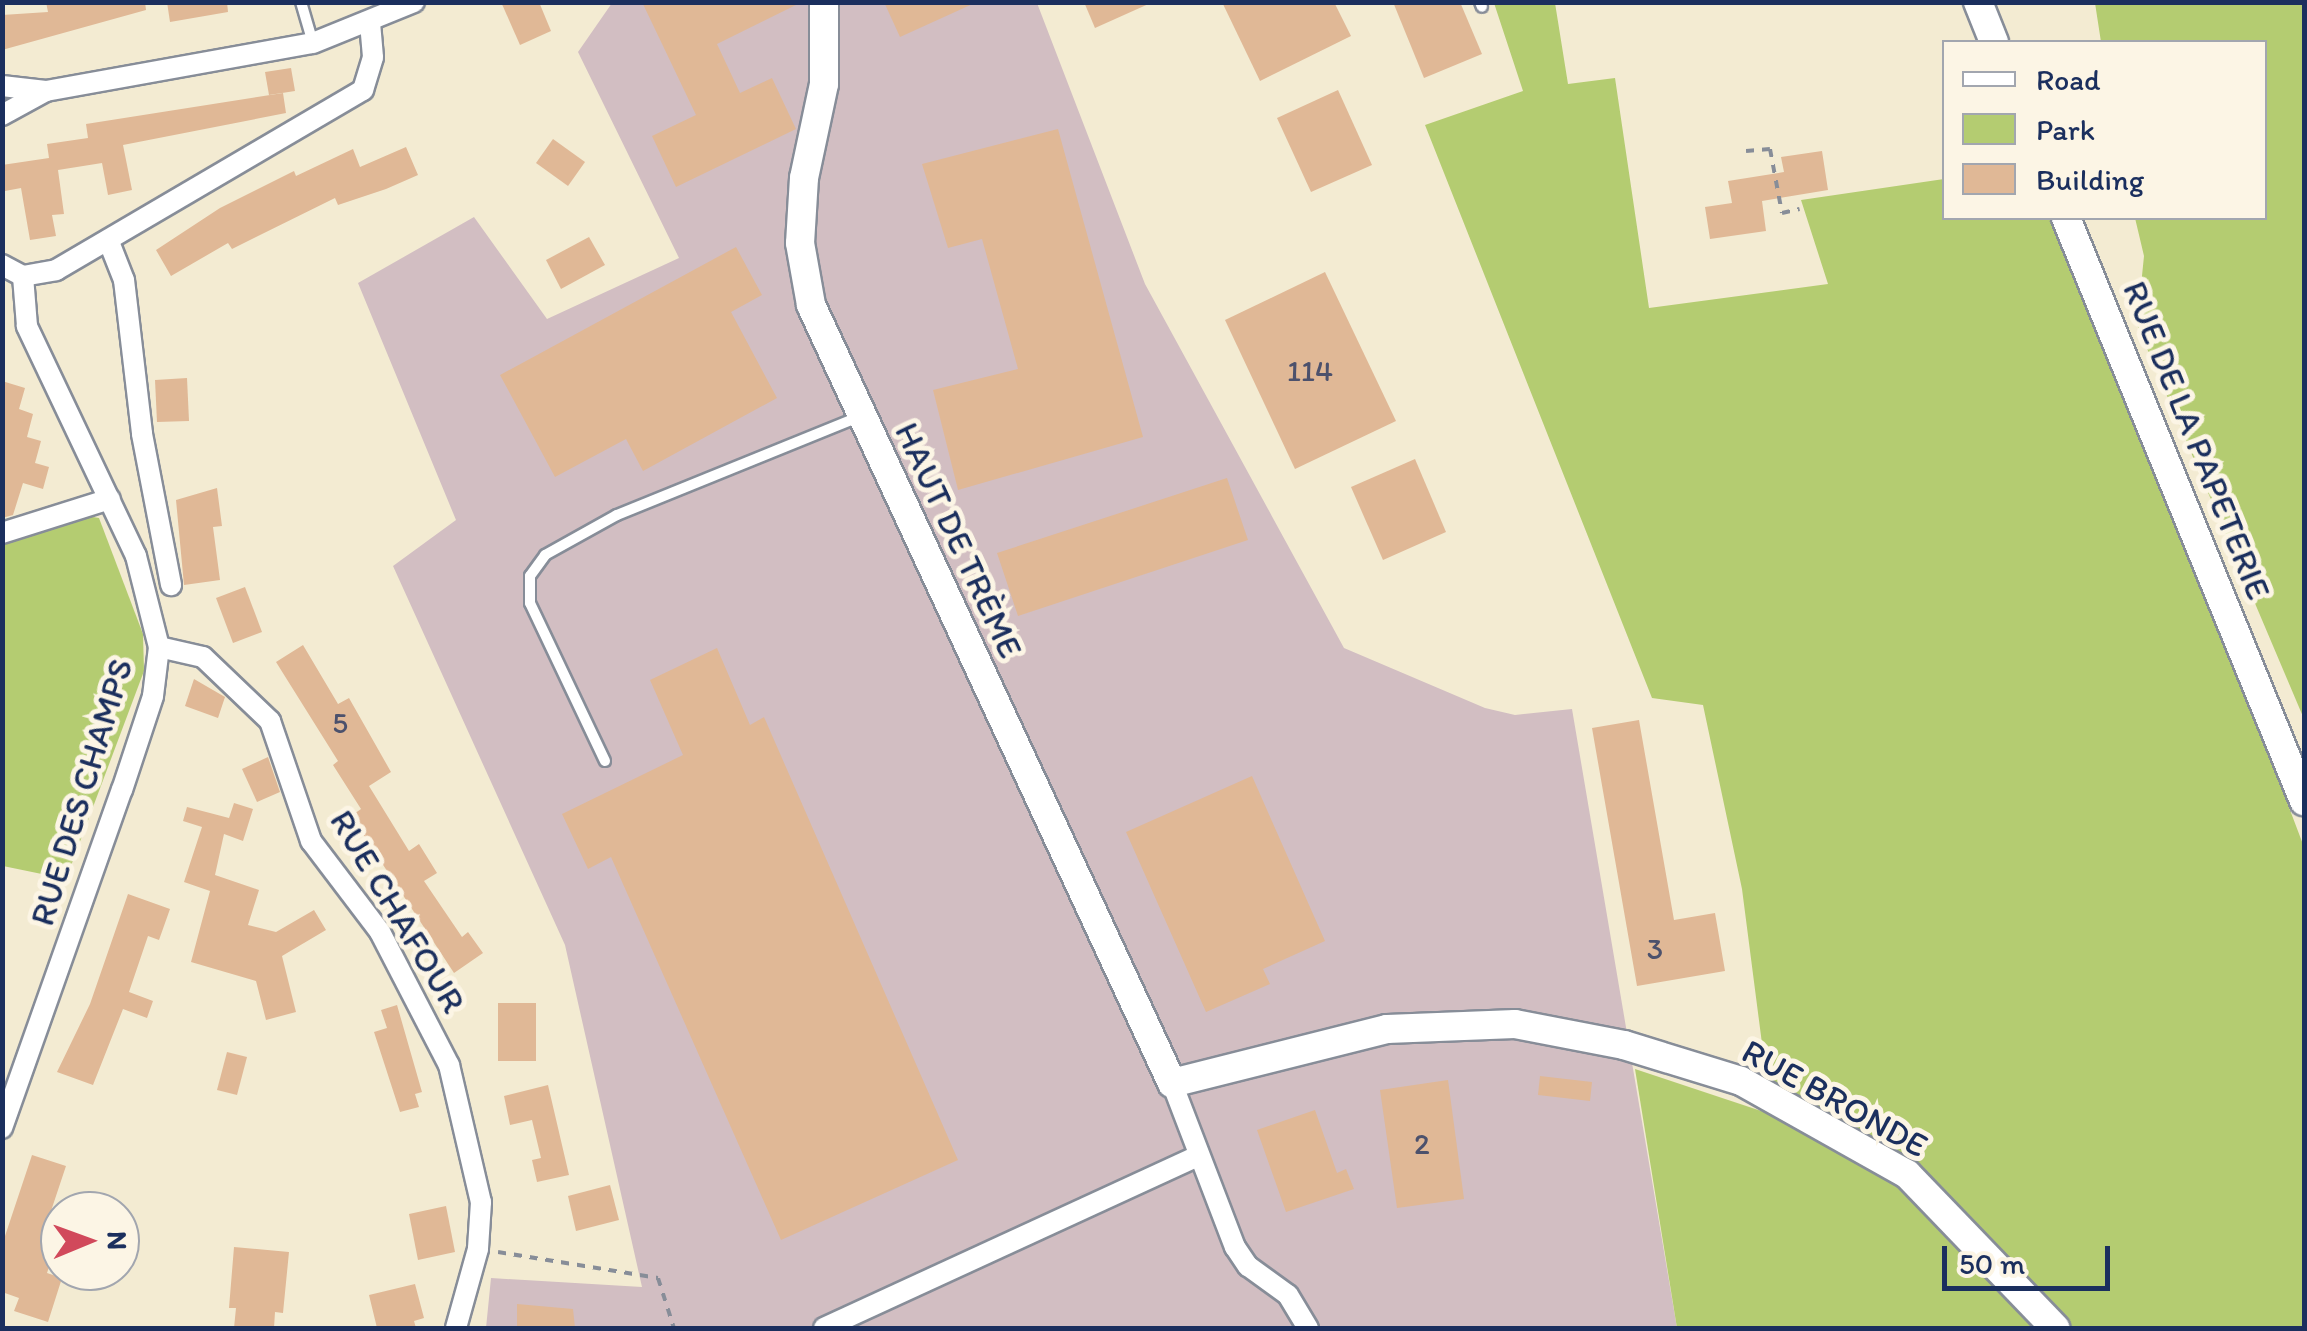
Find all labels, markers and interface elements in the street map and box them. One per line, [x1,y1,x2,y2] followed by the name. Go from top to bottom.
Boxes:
[1942,40,2267,220] legend
[2036,61,2101,98] text: Road
[2036,111,2095,148] text: Park
[2036,161,2144,198] text: Building
[2113,273,2281,607] street label: RUE DE LA PAPETERIE
[1287,353,1333,389] house number: 114
[886,416,1032,664] street label: HAUT DE TRÈME
[20,653,142,931] street label: RUE DES CHAMPS
[332,705,348,741] house number: 5
[321,802,475,1020] street label: RUE CHAFOUR
[1647,931,1663,967] house number: 3
[1734,1029,1936,1167] street label: RUE BRONDE
[1414,1126,1430,1162] house number: 2
[40,1191,140,1291] north arrow
[1947,1226,2114,1288] scale bar
[101,1231,135,1250] text: N
[1959,1245,2025,1282] text: 50 m

